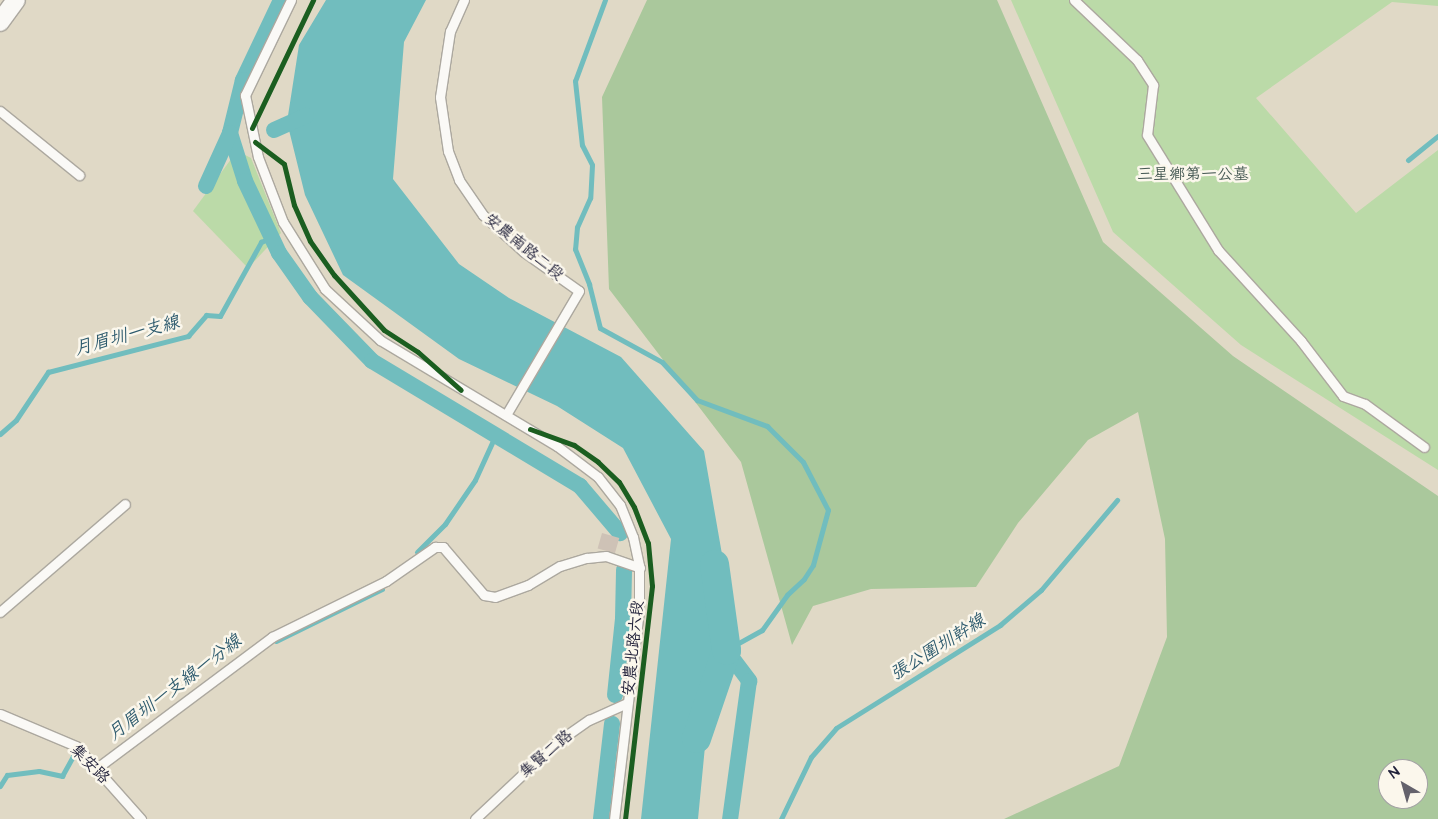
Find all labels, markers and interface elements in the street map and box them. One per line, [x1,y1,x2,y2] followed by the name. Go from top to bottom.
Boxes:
[1137,164,1249,184] park label: 三星鄉第一公墓
[481,209,567,285] street label: 安農南路二段
[72,312,182,360] water label: 月眉圳一支線
[618,599,648,697] street label: 安農北路六段
[886,610,990,686] water label: 張公圍圳幹線
[104,631,246,745] water label: 月眉圳一支線一分線
[516,726,576,782] street label: 集賢二路
[66,740,114,788] street label: 集安路
[1378,759,1428,809] north arrow
[1385,762,1404,784] text: N

